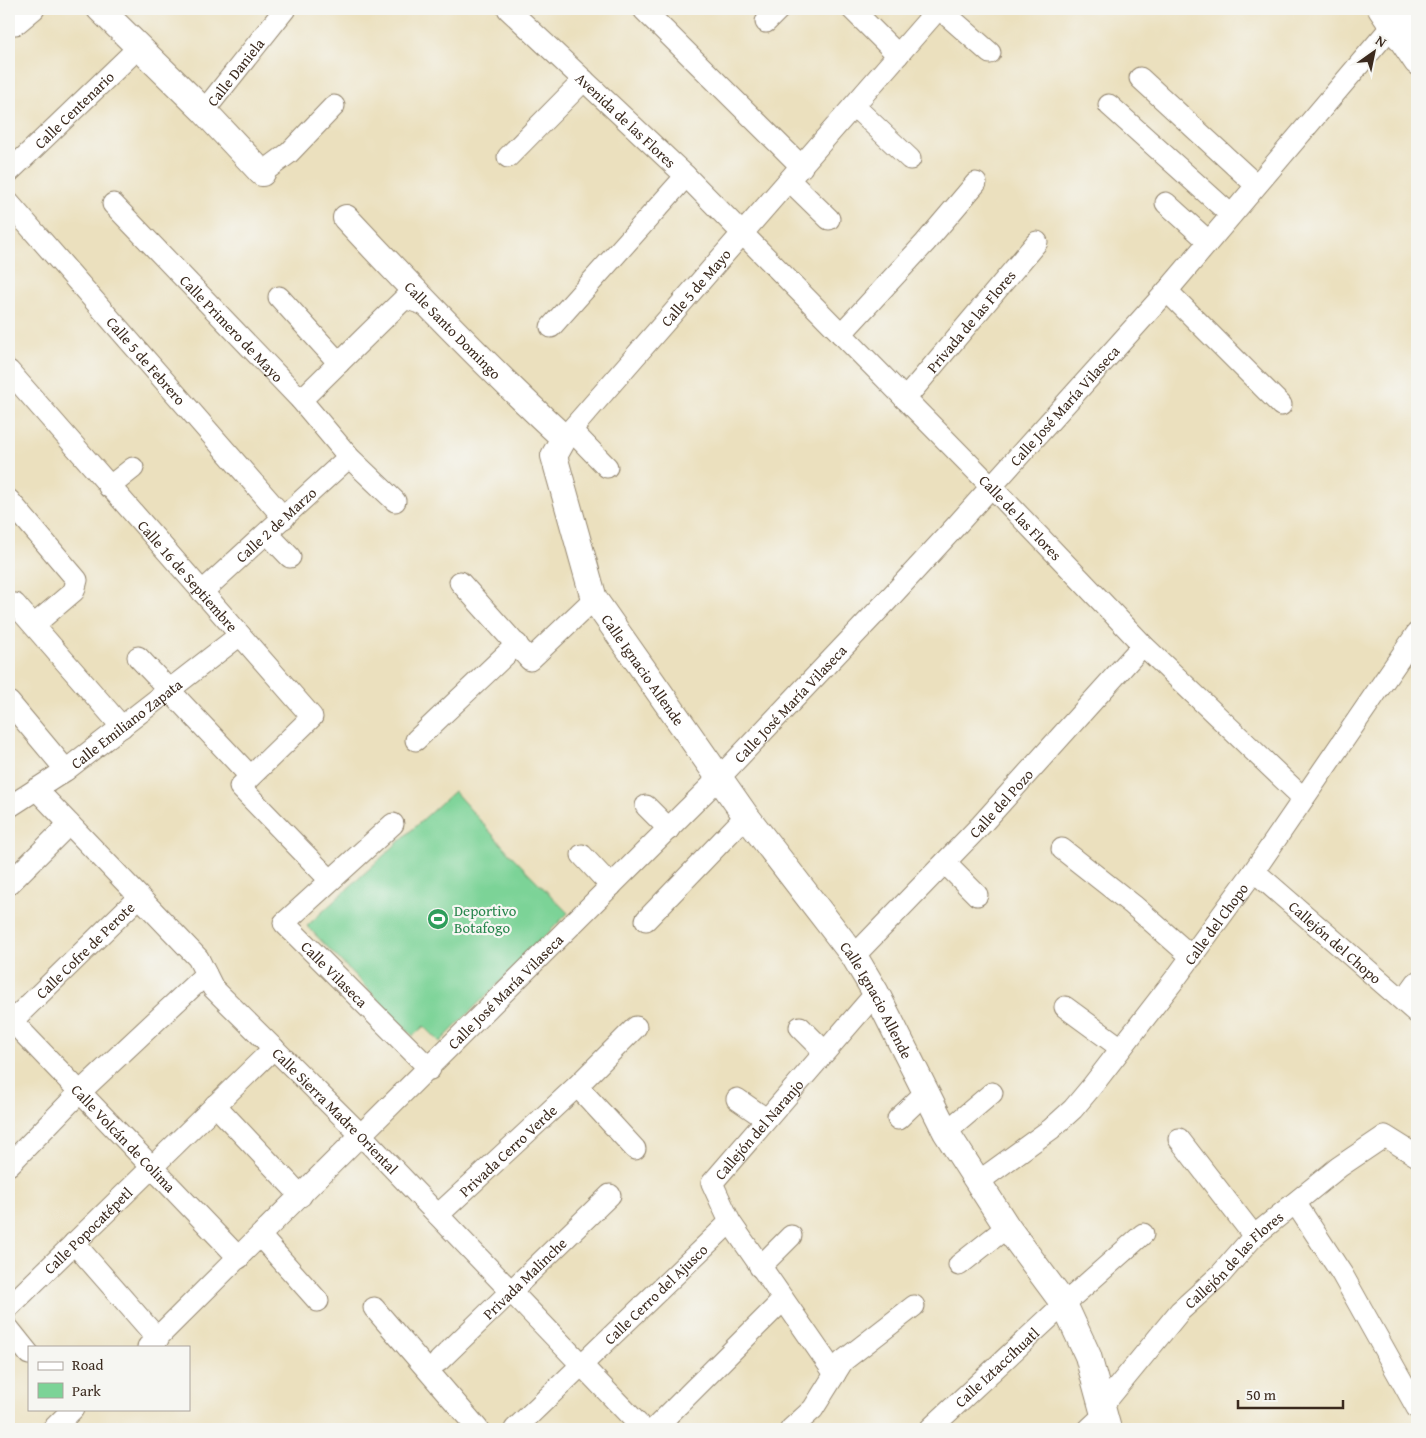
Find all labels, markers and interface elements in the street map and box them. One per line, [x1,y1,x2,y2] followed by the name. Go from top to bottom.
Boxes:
[1348,28,1398,78] north arrow
[1372,30,1391,52] text: N
[202,33,269,110] street label: Calle Daniela
[29,66,119,153] street label: Calle Centenario
[571,67,681,172] street label: Avenida de las Flores
[656,243,736,331] street label: Calle 5 de Mayo
[921,265,1020,377] street label: Privada de las Flores
[176,270,289,387] street label: Calle Primero de Mayo
[400,276,507,384] street label: Calle Santo Domingo
[102,312,191,409] street label: Calle 5 de Febrero
[1005,341,1124,470] street label: Calle José María Vilaseca
[975,470,1067,565] street label: Calle de las Flores
[231,482,321,567] street label: Calle 2 de Marzo
[133,515,243,636] street label: Calle 16 de Septiembre
[597,610,690,729] street label: Calle Ignacio Allende
[729,640,851,767] street label: Calle José María Vilaseca
[66,673,186,773] street label: Calle Emiliano Zapata
[964,764,1038,842] street label: Calle del Pozo
[1179,878,1253,969] street label: Calle del Chopo
[1285,896,1387,988] street label: Callejón del Chopo
[31,897,139,1003] street label: Calle Cofre de Perote
[454,900,517,938] place label: Deportivo Botafogo
[426,907,450,931] sports icon: Deportivo Botafogo
[443,929,567,1053] street label: Calle José María Vilaseca
[297,936,373,1012] street label: Calle Vilaseca
[836,937,918,1062] street label: Calle Ignacio Allende
[268,1043,403,1178] street label: Calle Sierra Madre Oriental
[709,1074,808,1184] street label: Callejón del Naranjo
[67,1079,181,1197] street label: Calle Volcán de Colima
[454,1100,561,1201] street label: Privada Cerro Verde
[39,1182,137,1278] street label: Calle Popocatépetl
[1180,1206,1288,1313] street label: Callejón de las Flores
[478,1232,571,1324] street label: Privada Malinche
[599,1239,712,1349] street label: Calle Cerro del Ajusco
[950,1322,1043,1412] street label: Calle Iztaccíhuatl
[28,1346,190,1410] legend
[72,1354,103,1375] text: Road
[1238,1378,1344,1410] scale bar
[72,1380,101,1401] text: Park
[1246,1384,1277,1405] text: 50 m

